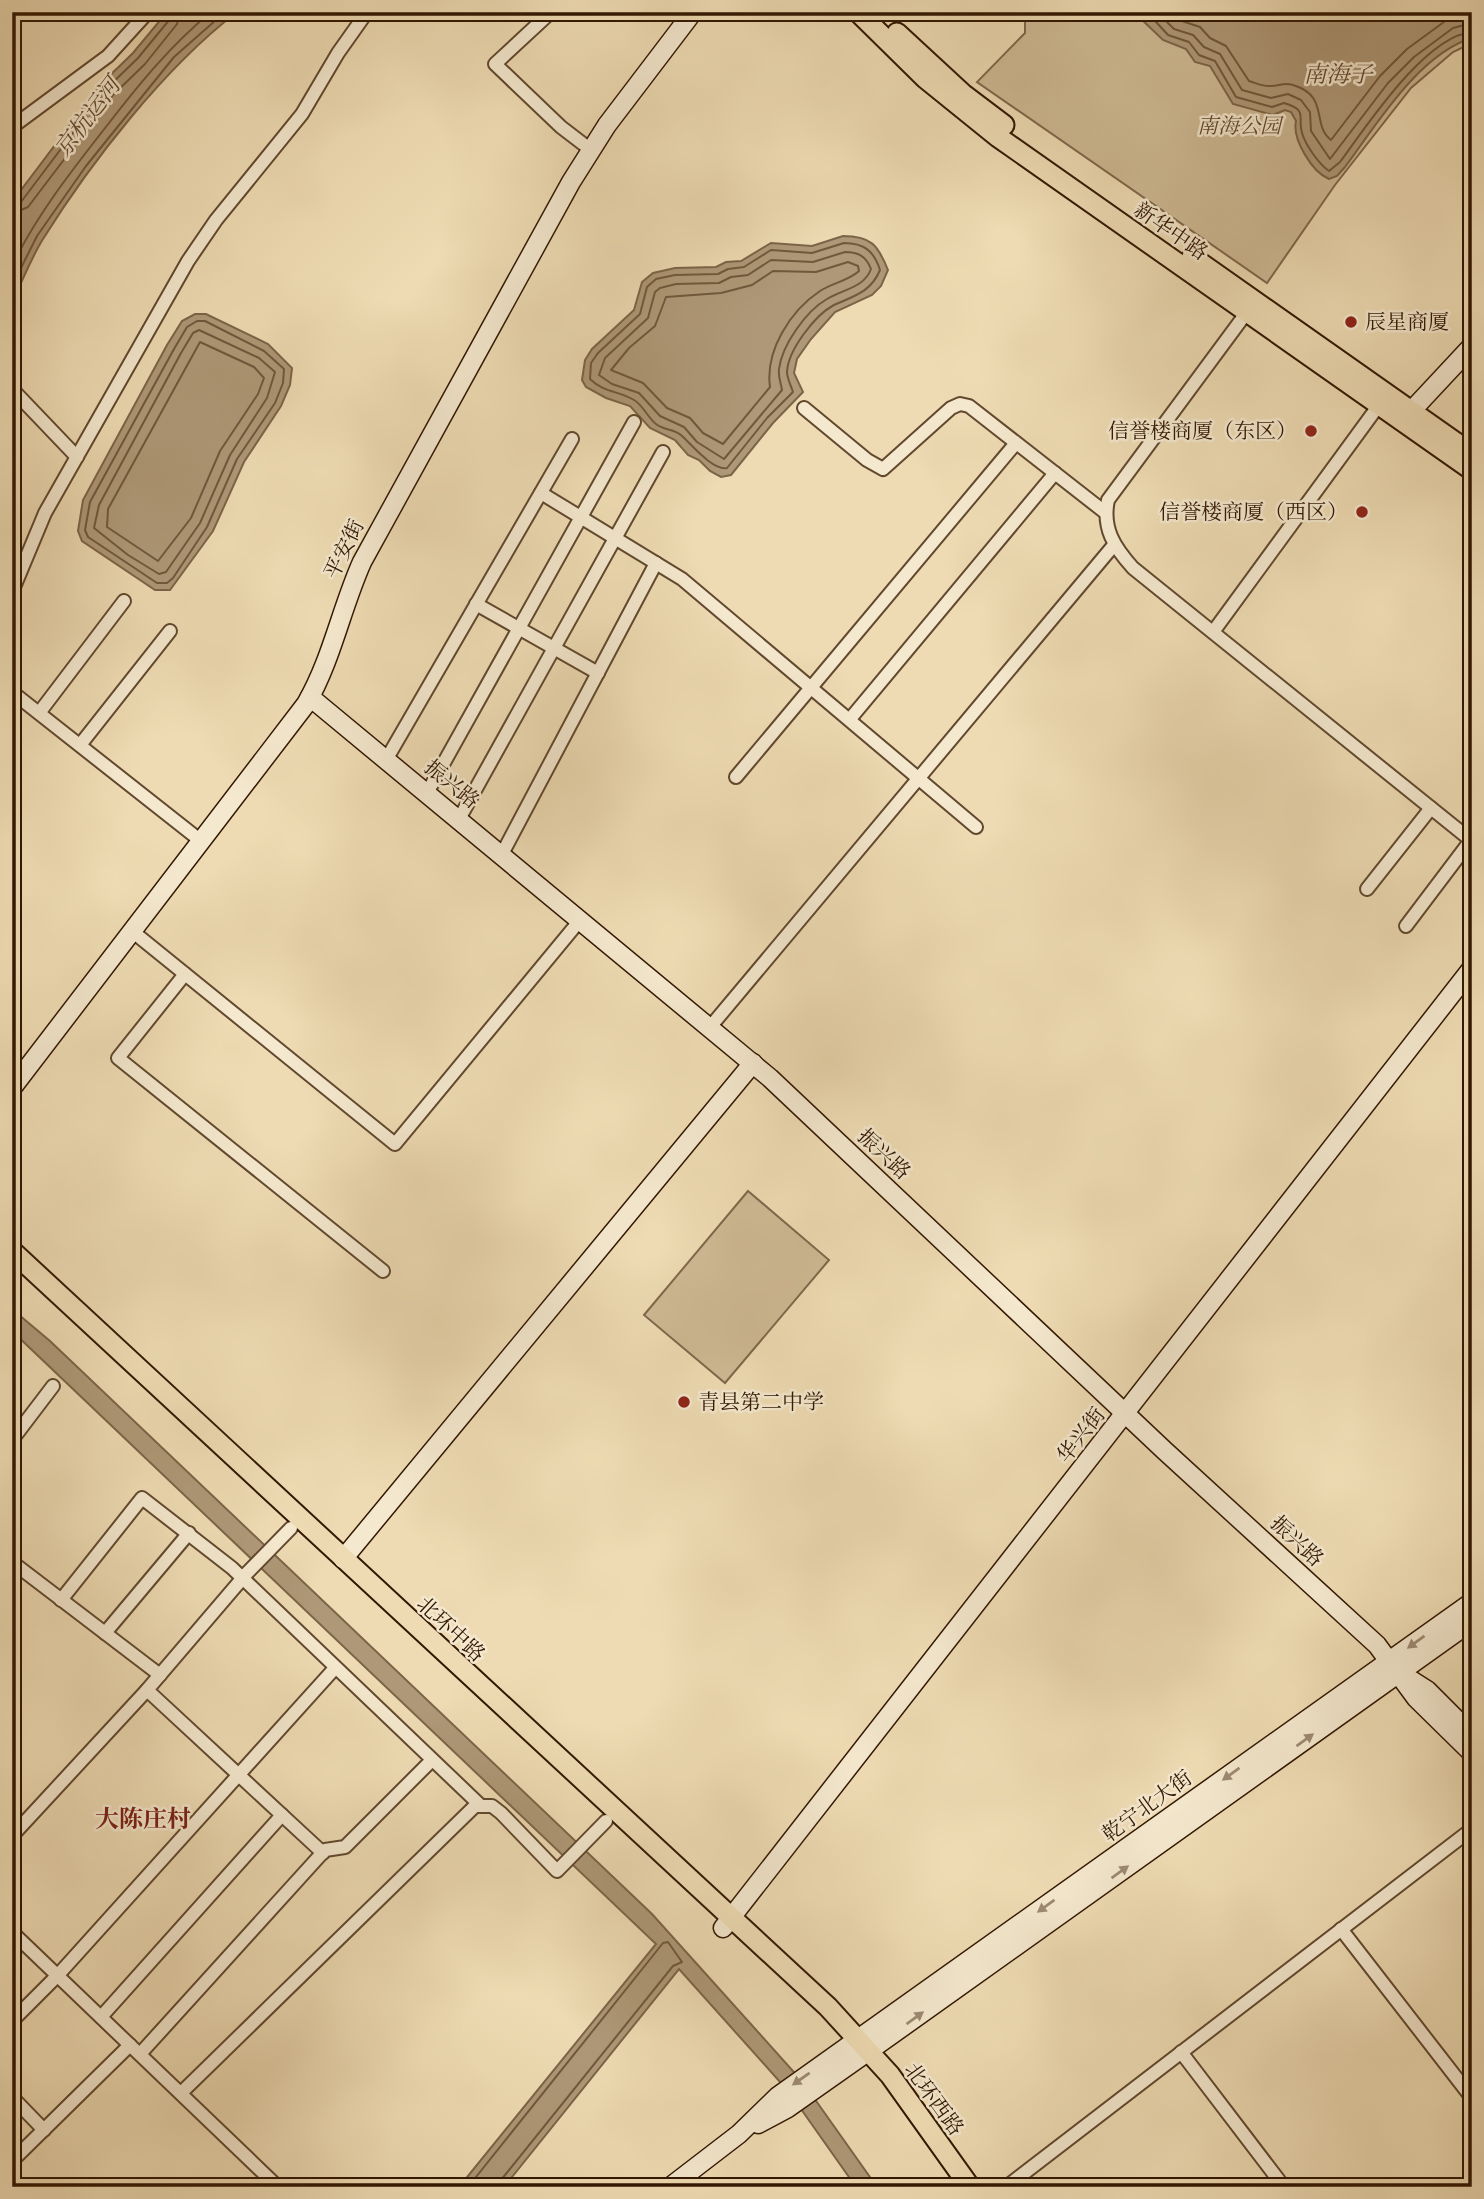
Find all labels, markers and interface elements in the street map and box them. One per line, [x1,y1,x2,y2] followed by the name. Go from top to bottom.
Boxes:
[1304,60,1375,88] water label: 南海子
[48,69,128,162] water label: 京杭运河
[1197,113,1284,139] park label: 南海公园
[1129,196,1213,266] street label: 新华中路
[1365,309,1449,335] place label: 辰星商厦
[1343,314,1359,330] marker: 辰星商厦
[1108,418,1297,444] place label: 信誉楼商厦（东区）
[1303,423,1319,439] marker: 信誉楼商厦（东区）
[1159,499,1348,525] place label: 信誉楼商厦（西区）
[1354,504,1370,520] marker: 信誉楼商厦（西区）
[319,515,369,583] street label: 平安街
[419,754,485,814] street label: 振兴路
[852,1123,916,1185] street label: 振兴路
[698,1389,824,1415] place label: 青县第二中学
[676,1394,692,1410] marker: 青县第二中学
[1051,1402,1111,1468] street label: 华兴街
[1265,1510,1329,1572] street label: 振兴路
[411,1591,491,1667] street label: 北环中路
[1407,1635,1425,1649] one-way arrow
[1296,1733,1314,1747] one-way arrow
[1097,1765,1197,1847] street label: 乾宁北大街
[1222,1767,1240,1781] one-way arrow
[95,1804,191,1834] district label: 大陈庄村
[1111,1865,1129,1879] one-way arrow
[1037,1899,1055,1913] one-way arrow
[906,2012,924,2026] one-way arrow
[899,2057,969,2141] street label: 北环西路
[792,2072,810,2086] one-way arrow

